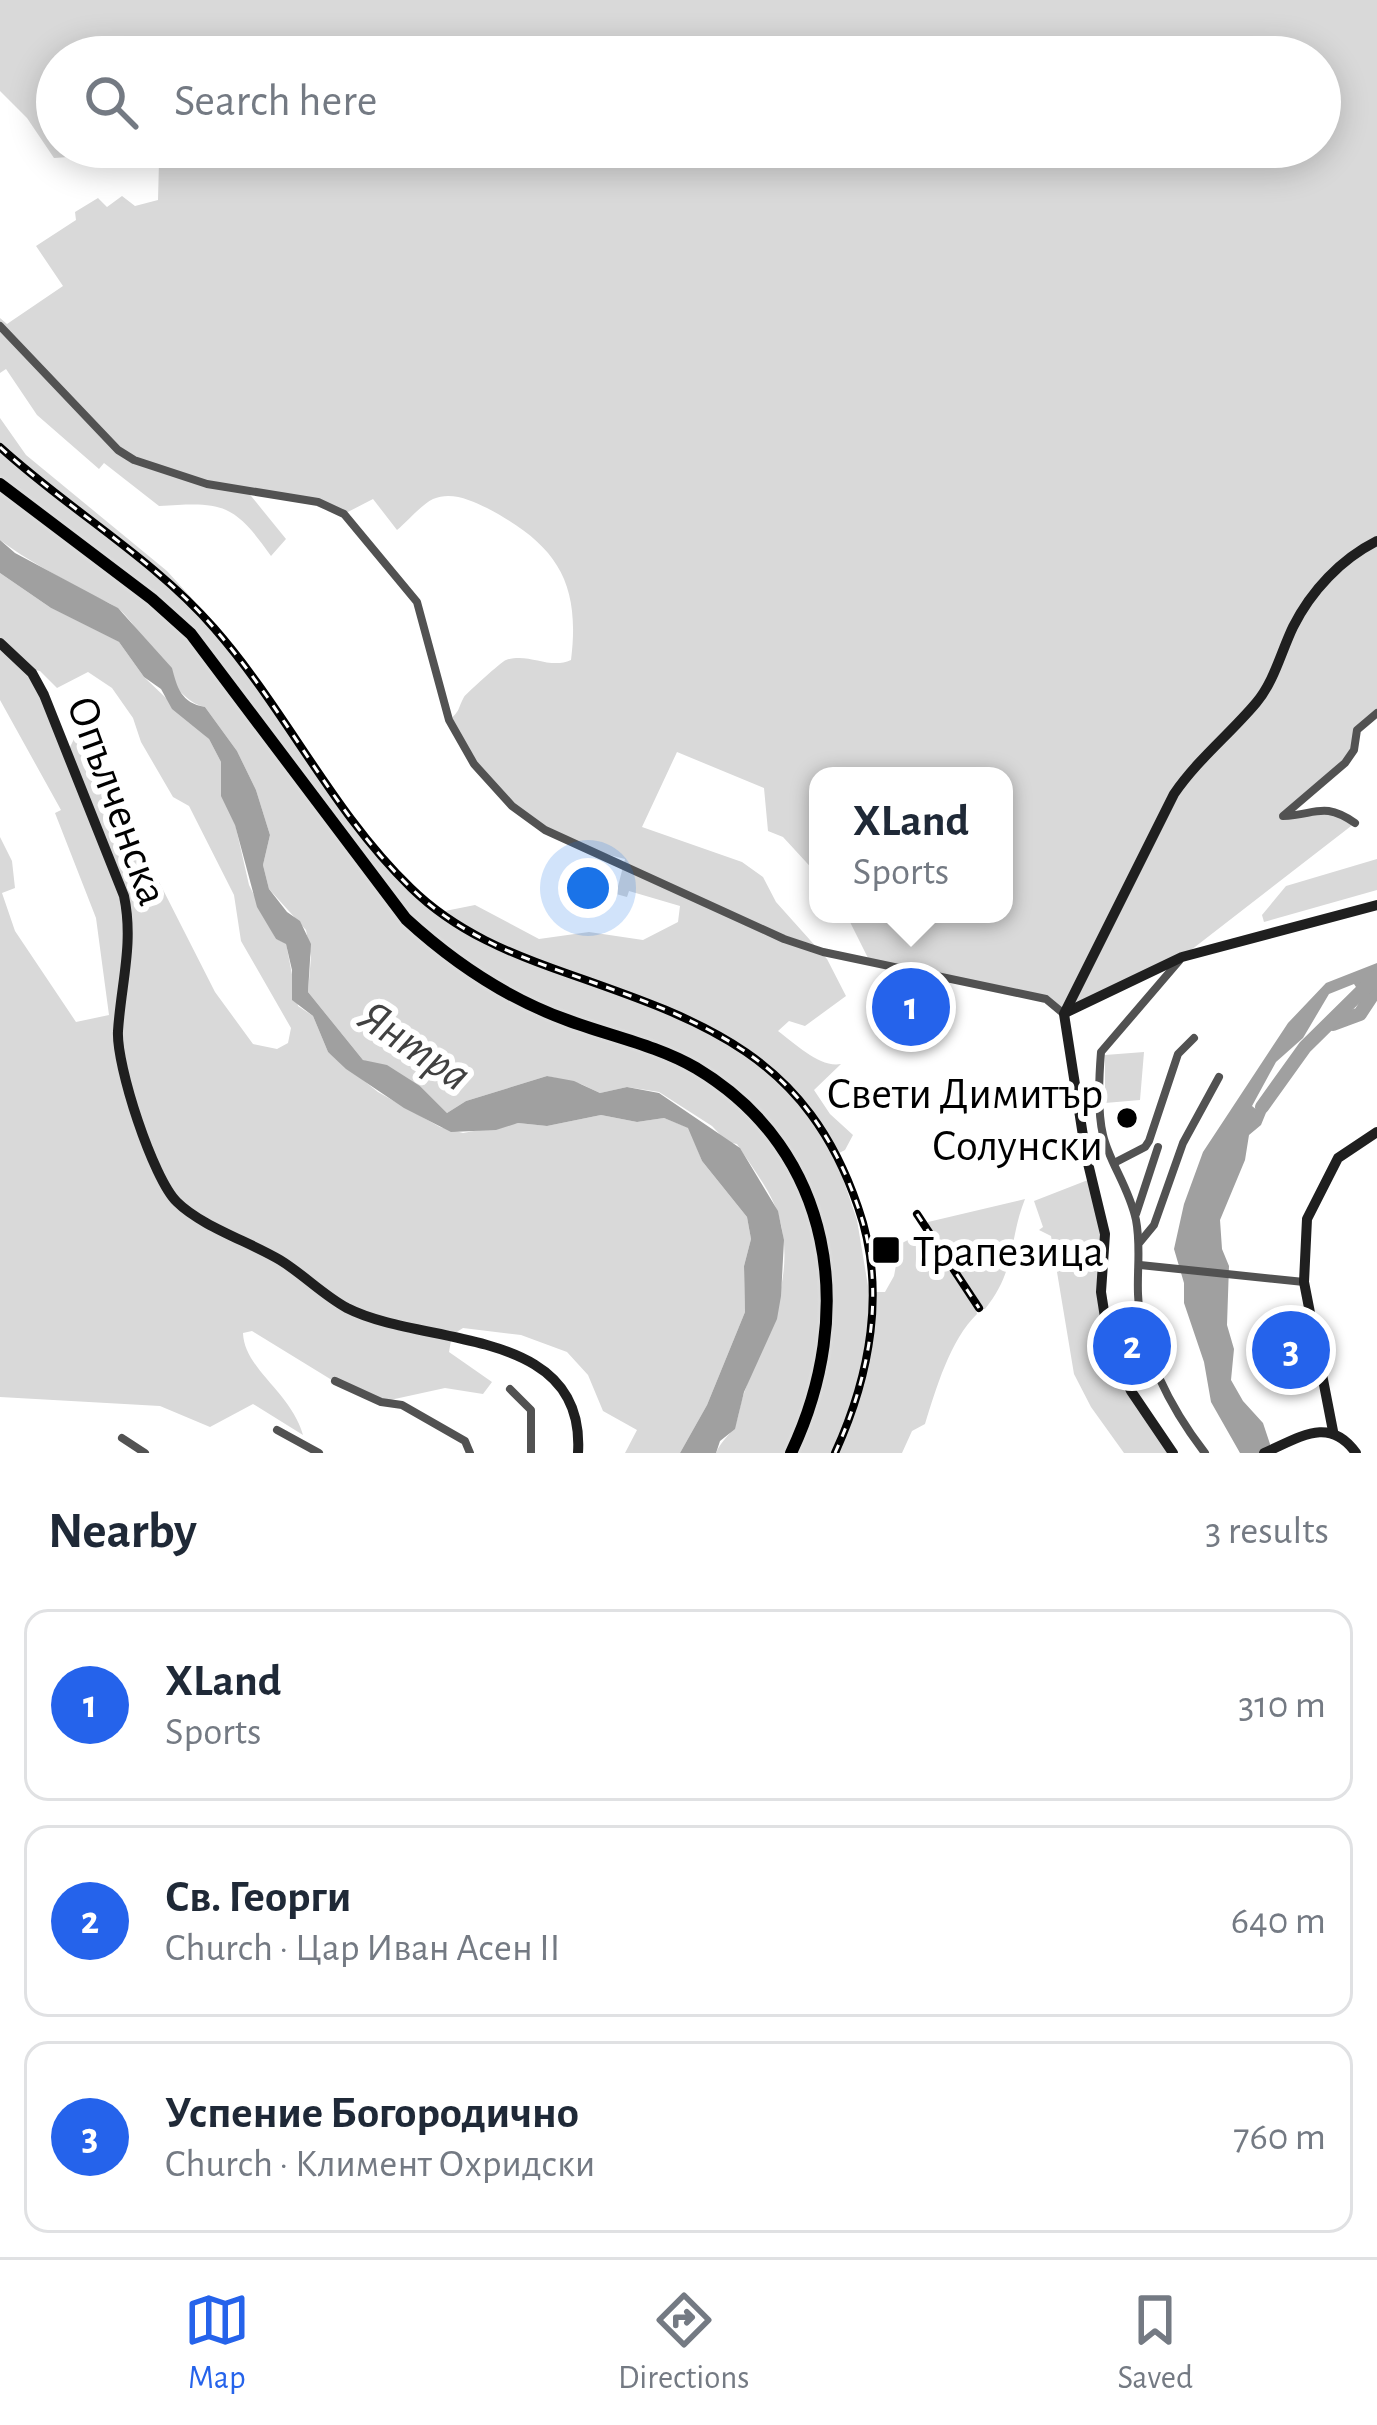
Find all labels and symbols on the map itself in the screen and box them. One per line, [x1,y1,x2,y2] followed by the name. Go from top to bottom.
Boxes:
[58,690,175,911] street label: Опълченска
[558,858,618,918] your location
[872,962,950,1052] pin: 1
[350,992,479,1101] water label: Янтра
[826,1072,1103,1169] place label: Свети Димитър Солунски
[1114,1105,1140,1131] marker: Свети Димитър Солунски
[913,1230,1104,1275] place label: Трапезица
[870,1234,902,1266] marker: Трапезица
[1093,1301,1171,1391] pin: 2
[1252,1305,1330,1395] pin: 3

